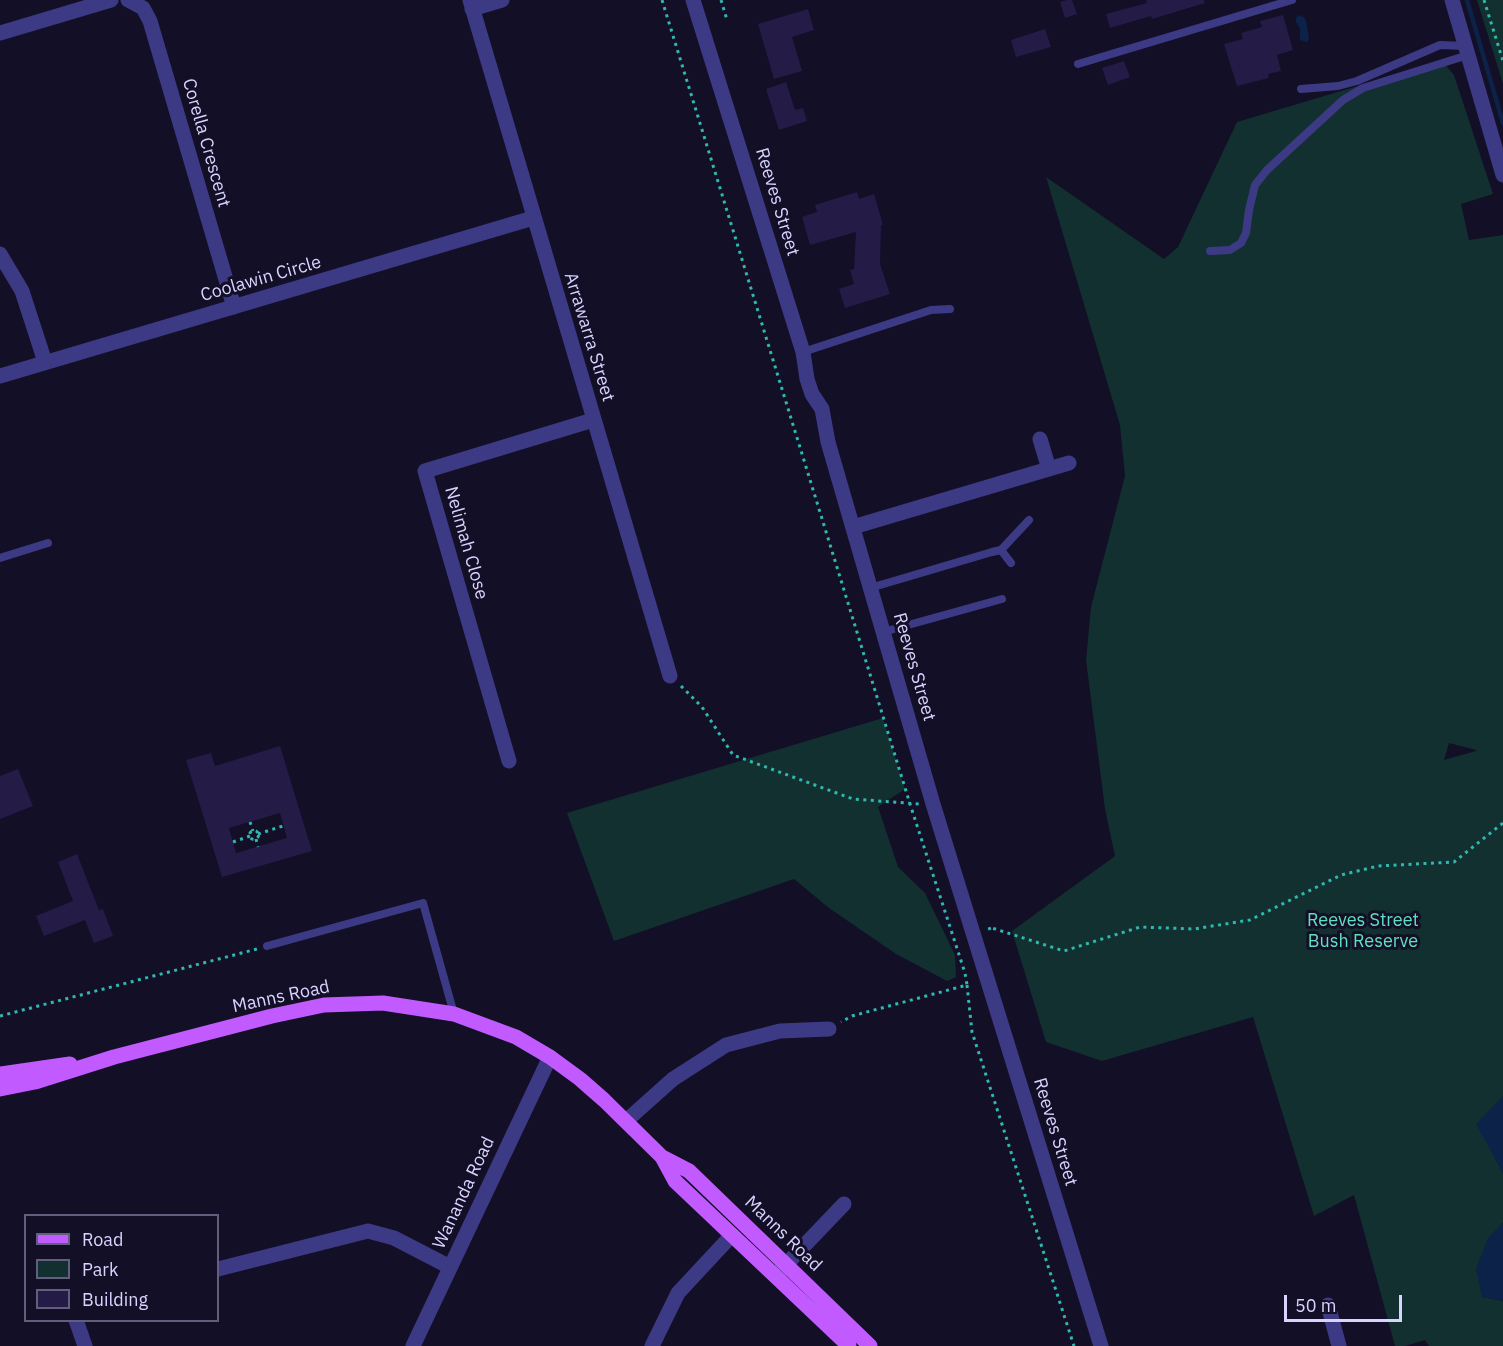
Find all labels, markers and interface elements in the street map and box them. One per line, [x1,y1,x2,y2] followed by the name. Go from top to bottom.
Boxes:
[177,76,235,210] street label: Corella Crescent
[750,145,804,259] street label: Reeves Street
[198,251,324,307] street label: Coolawin Circle
[559,270,619,404] street label: Arrawarra Street
[440,484,492,602] street label: Nelimah Close
[888,610,940,724] street label: Reeves Street
[1307,910,1419,952] park label: Reeves Street Bush Reserve
[230,976,332,1018] street label: Manns Road
[1028,1075,1082,1189] street label: Reeves Street
[429,1134,499,1252] street label: Wananda Road
[740,1192,826,1276] street label: Manns Road
[24,1214,219,1322] legend
[82,1228,123,1251] text: Road
[82,1258,118,1281] text: Park
[1287,1283,1406,1321] scale bar
[82,1288,148,1311] text: Building
[1295,1294,1337,1317] text: 50 m

